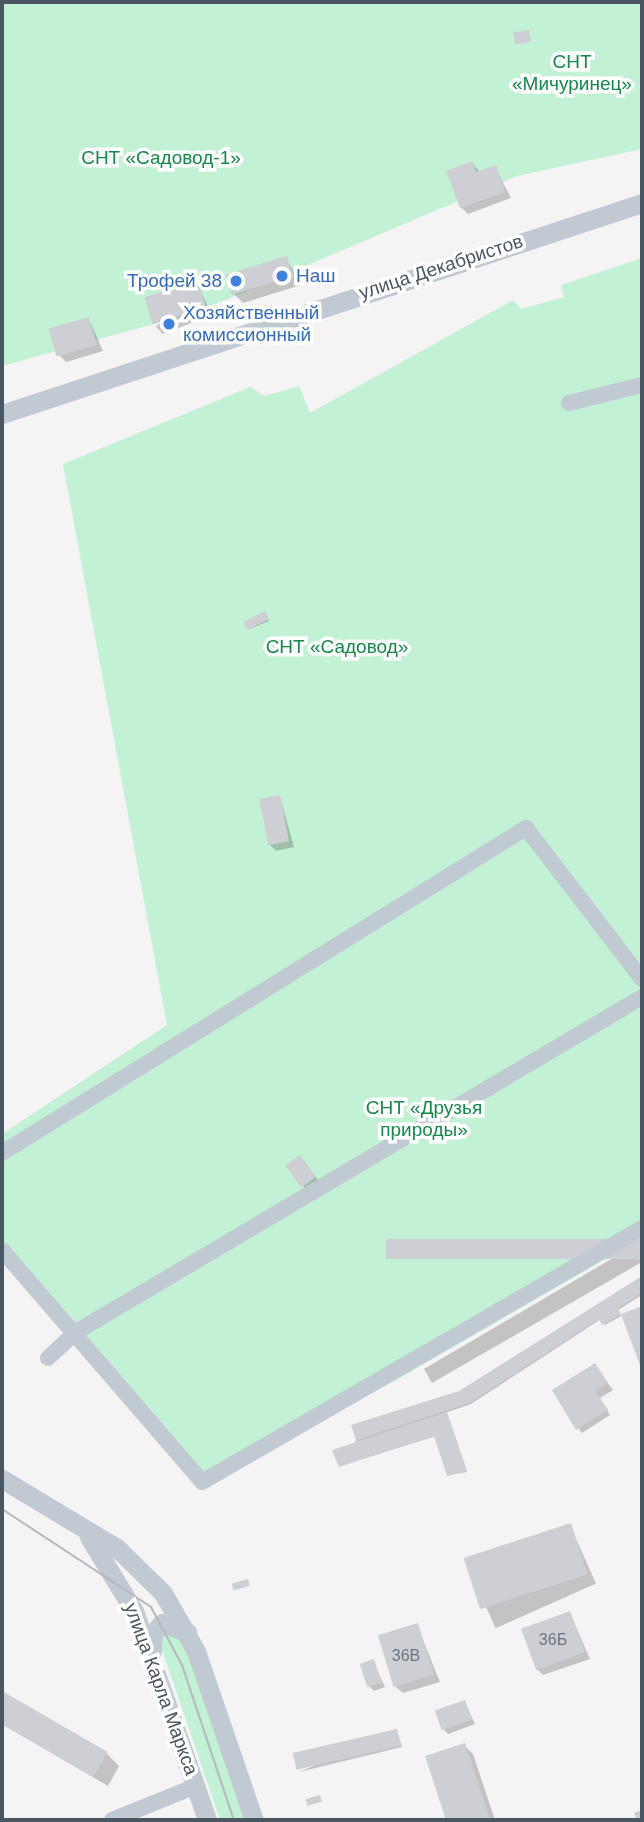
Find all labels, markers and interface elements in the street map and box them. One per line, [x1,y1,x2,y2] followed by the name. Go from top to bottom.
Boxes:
[512,51,632,95] park label: СНТ «Мичуринец»
[81,147,241,169] park label: СНТ «Садовод-1»
[356,230,526,304] street label: улица Декабристов
[296,265,336,287] place label: Наш
[274,268,290,284] marker: Наш
[127,270,222,292] place label: Трофей 38
[228,273,244,289] marker: Трофей 38
[183,302,319,346] place label: Хозяйственный комиссионный
[161,316,177,332] marker: Хозяйственный комиссионный
[266,636,408,658] park label: СНТ «Садовод»
[366,1097,482,1141] park label: СНТ «Друзья природы»
[119,1600,203,1778] street label: улица Карла Маркса
[539,1630,567,1650] house number: 36Б
[392,1646,420,1666] house number: 36В

